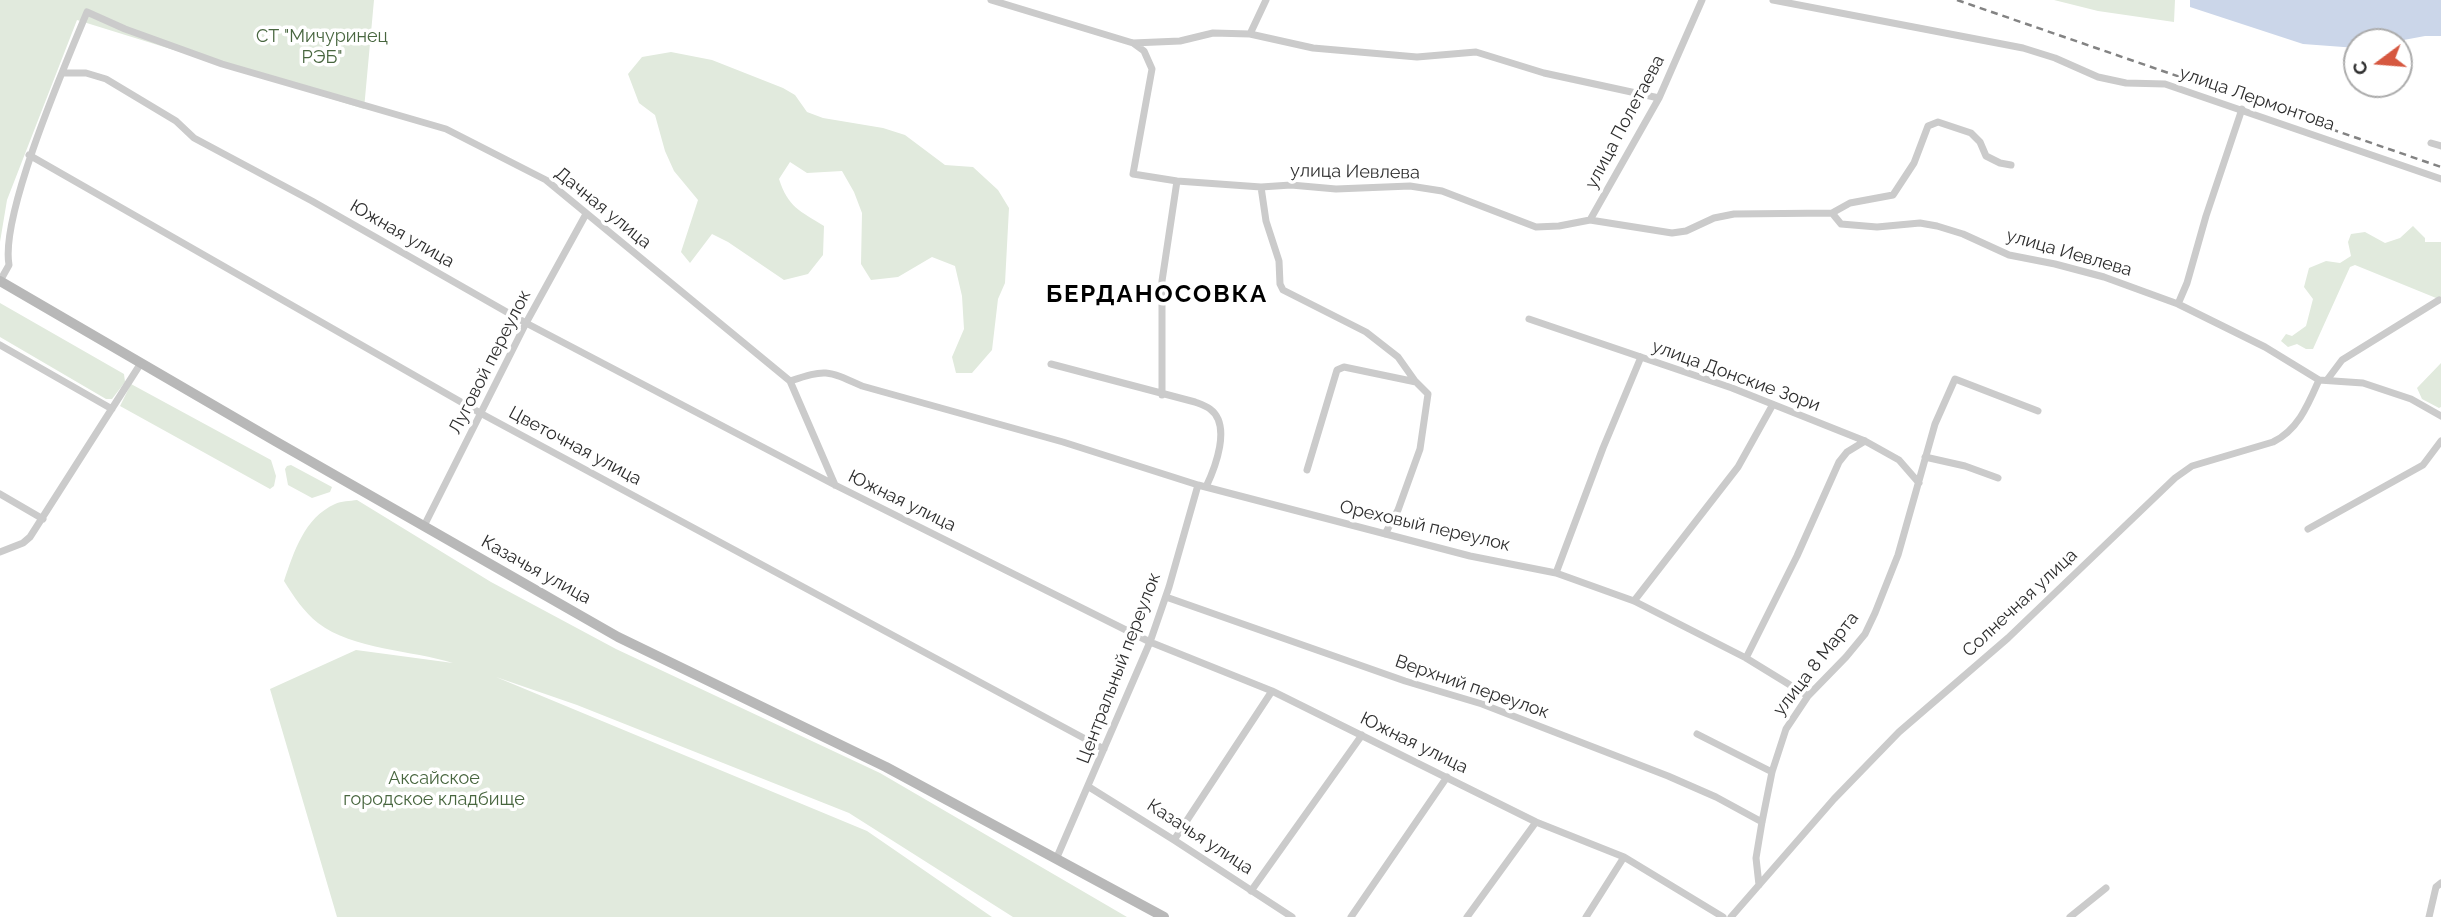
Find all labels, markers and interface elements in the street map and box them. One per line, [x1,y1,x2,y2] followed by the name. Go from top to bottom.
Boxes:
[256,26,388,68] park label: СТ "Мичуринец РЭБ"
[2343,28,2413,98] north arrow
[1581,51,1669,193] street label: улица Полетаева
[2347,59,2372,78] text: С
[2177,62,2337,136] street label: улица Лермонтова
[1290,160,1420,184] street label: улица Иевлева
[550,163,656,253] street label: Дачная улица
[346,195,458,273] street label: Южная улица
[2004,225,2134,281] street label: улица Иевлева
[1047,281,1267,309] district label: БЕРДАНОСОВКА
[444,286,536,438] street label: Луговой переулок
[1649,335,1823,417] street label: улица Донские Зори
[505,402,645,490] street label: Цветочная улица
[845,466,959,536] street label: Южная улица
[1338,496,1512,556] street label: Ореховый переулок
[477,531,595,609] street label: Казачья улица
[1958,544,2082,662] street label: Солнечная улица
[1073,569,1165,767] street label: Центральный переулок
[1769,608,1863,720] street label: улица 8 Марта
[1392,651,1552,723] street label: Верхний переулок
[1357,708,1471,778] street label: Южная улица
[343,768,525,810] park label: Аксайское городское кладбище
[1143,795,1257,879] street label: Казачья улица

